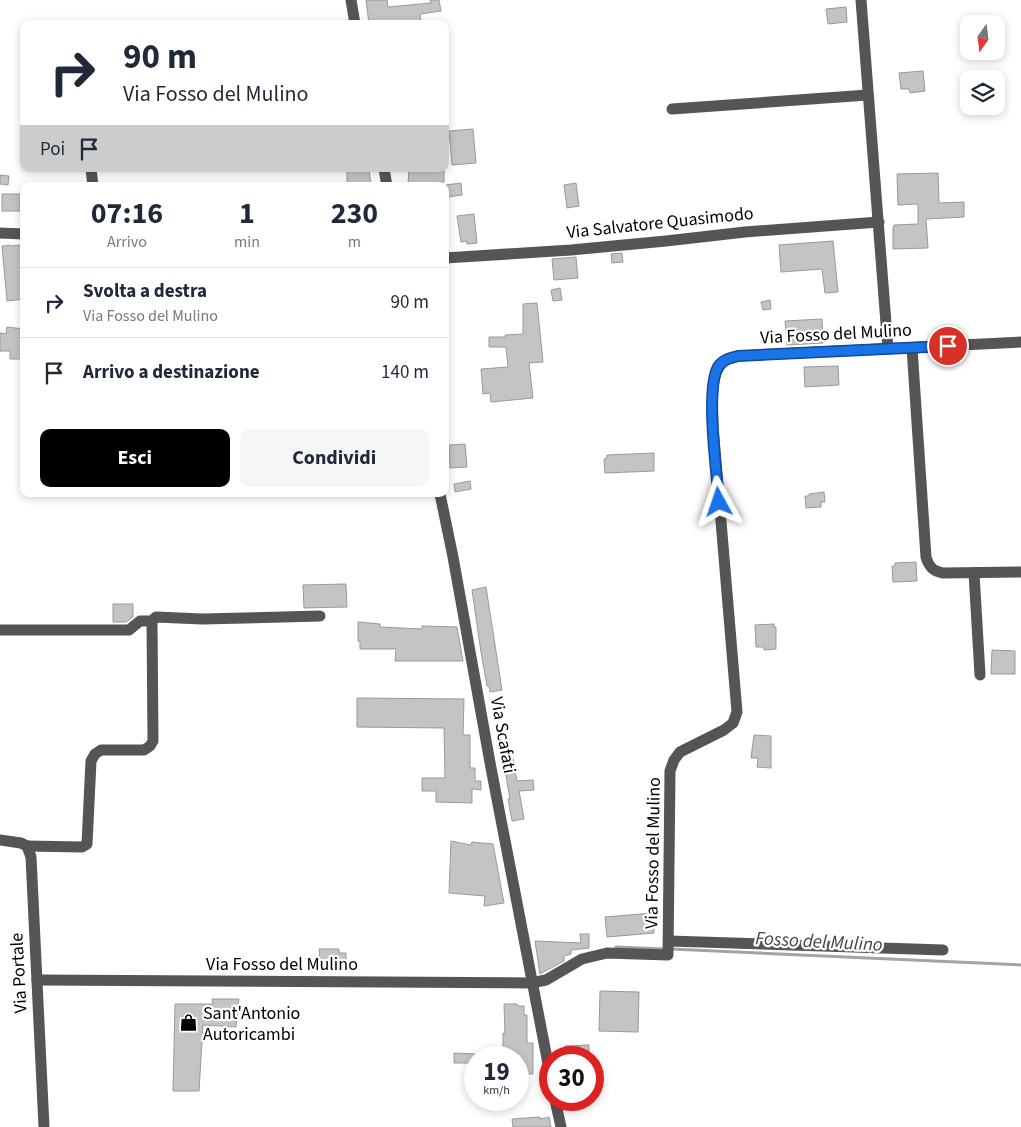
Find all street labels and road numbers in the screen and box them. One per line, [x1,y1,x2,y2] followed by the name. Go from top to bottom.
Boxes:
[565,201,755,245] street label: Via Salvatore Quasimodo
[760,318,912,350] street label: Via Fosso del Mulino
[484,695,522,775] street label: Via Scafati
[639,777,667,929] street label: Via Fosso del Mulino
[4,932,34,1014] street label: Via Portale
[206,952,358,977] street label: Via Fosso del Mulino

